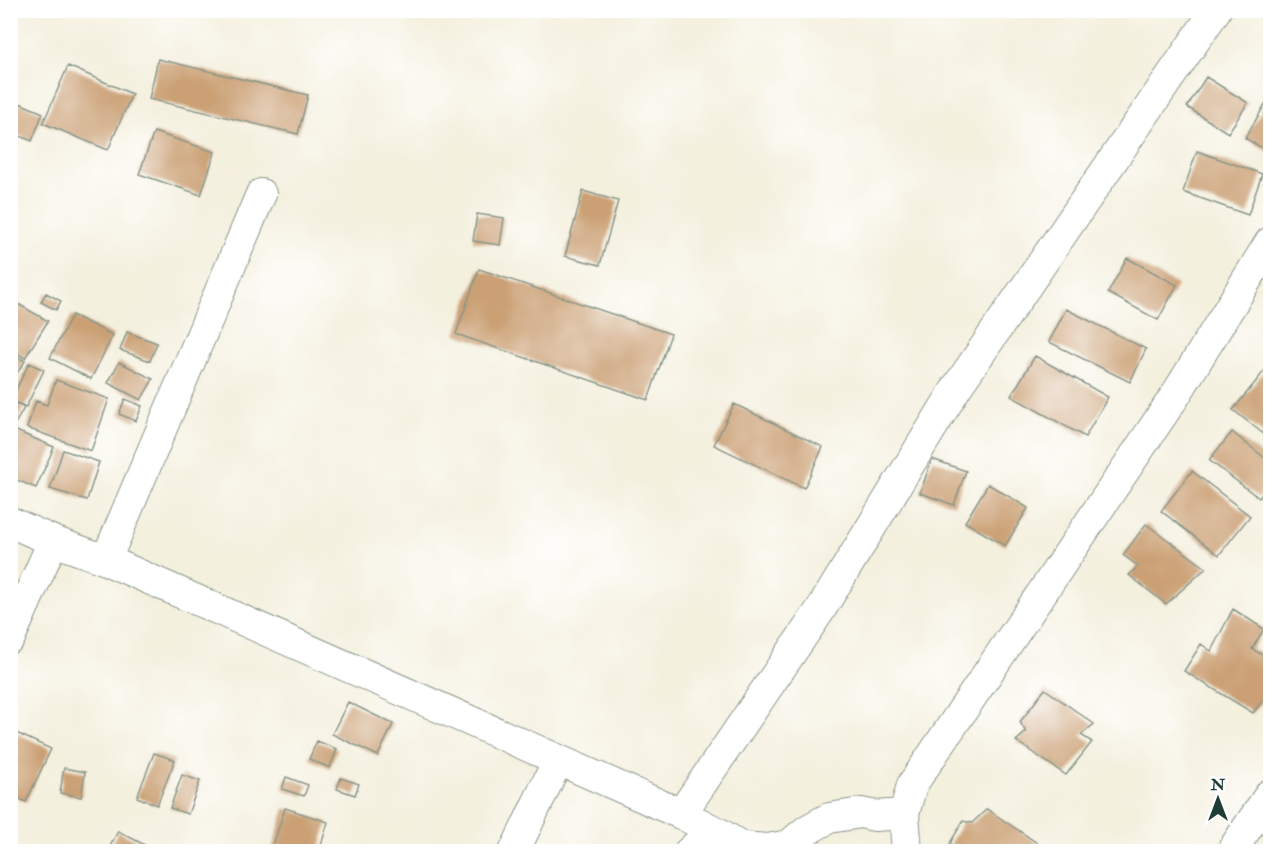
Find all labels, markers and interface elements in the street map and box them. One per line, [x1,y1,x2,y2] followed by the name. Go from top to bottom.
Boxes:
[1188,769,1248,829] north arrow
[1210,775,1226,795] text: N

